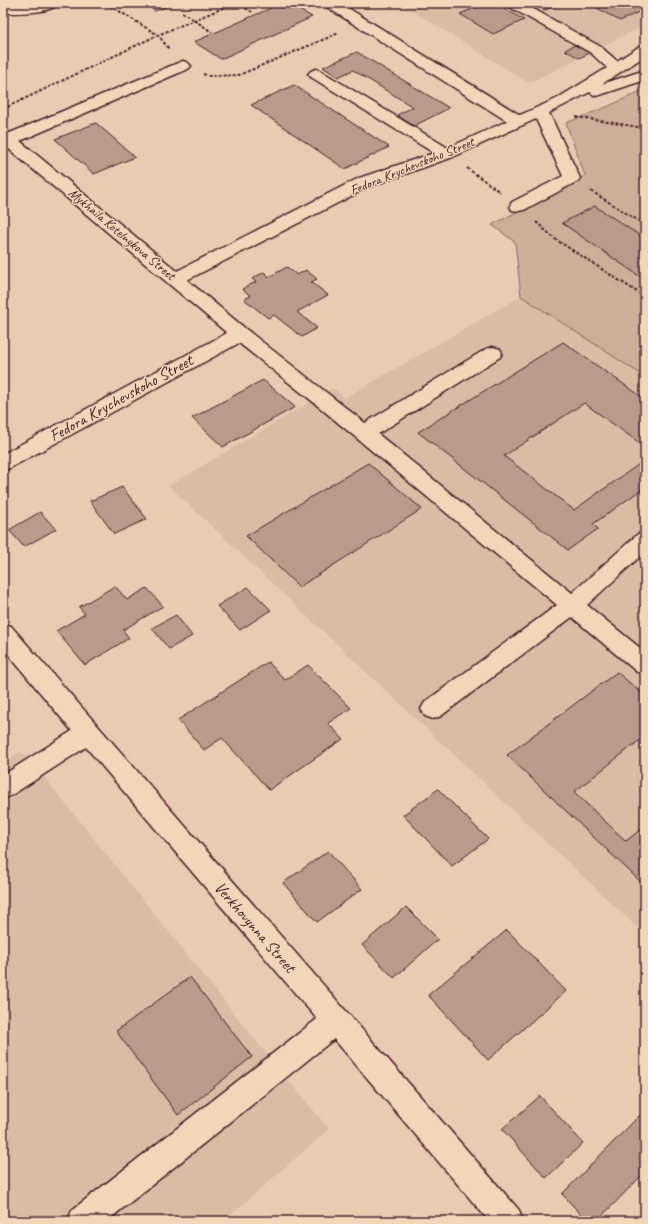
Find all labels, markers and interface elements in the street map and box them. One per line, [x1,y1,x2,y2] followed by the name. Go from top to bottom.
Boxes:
[347,133,478,199] street label: Fedora Krychevskoho Street
[65,184,180,285] street label: Mykhaila Kotelnykova Street
[46,349,198,446] street label: Fedora Krychevskoho Street
[210,877,302,979] street label: Verkhovynna Street

